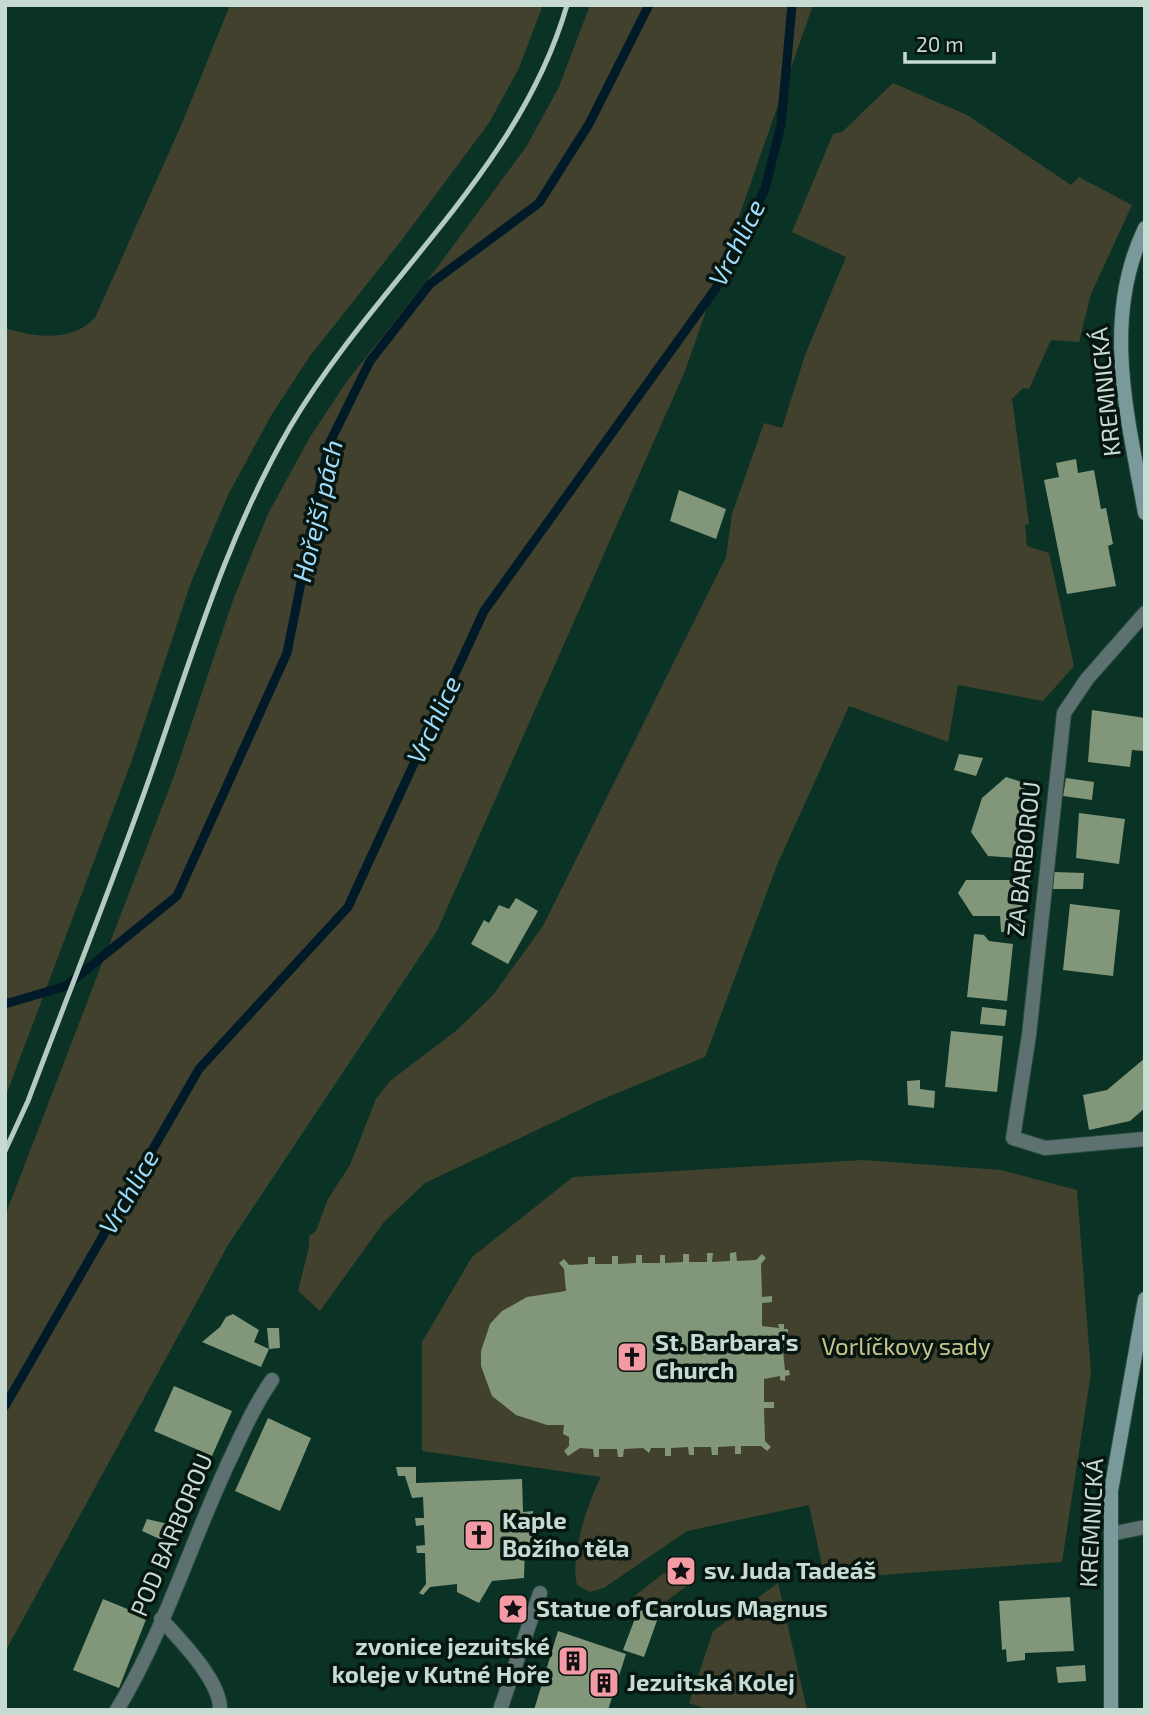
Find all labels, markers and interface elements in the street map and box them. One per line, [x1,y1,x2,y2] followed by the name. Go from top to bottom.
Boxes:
[905,21,994,65] scale bar
[916,31,964,56] text: 20 m
[701,194,771,291] water label: Vrchlice
[1083,326,1126,458] street label: KREMNICKÁ
[285,436,348,585] water label: Hořejší pách
[399,671,466,768] water label: Vrchlice
[1000,780,1045,938] street label: ZA BARBOROU
[91,1143,164,1239] water label: Vrchlice
[655,1327,798,1384] place label: St. Barbara's Church
[821,1331,991,1360] park label: Vorlíčkovy sady
[615,1340,649,1374] church icon: St. Barbara's Church
[123,1449,218,1620] street label: POD BARBOROU
[1073,1457,1108,1588] street label: KREMNICKÁ
[502,1505,630,1562] place label: Kaple Božího těla
[462,1518,496,1552] church icon: Kaple Božího těla
[664,1554,698,1588] place icon: sv. Juda Tadeáš
[704,1555,876,1584] place label: sv. Juda Tadeáš
[496,1592,530,1626] place icon: Statue of Carolus Magnus
[536,1593,828,1622] place label: Statue of Carolus Magnus
[332,1631,550,1688] place label: zvonice jezuitské koleje v Kutné Hoře
[556,1644,590,1678] building icon: zvonice jezuitské koleje v Kutné Hoře
[587,1666,621,1700] building icon: Jezuitská Kolej
[627,1667,795,1696] place label: Jezuitská Kolej

